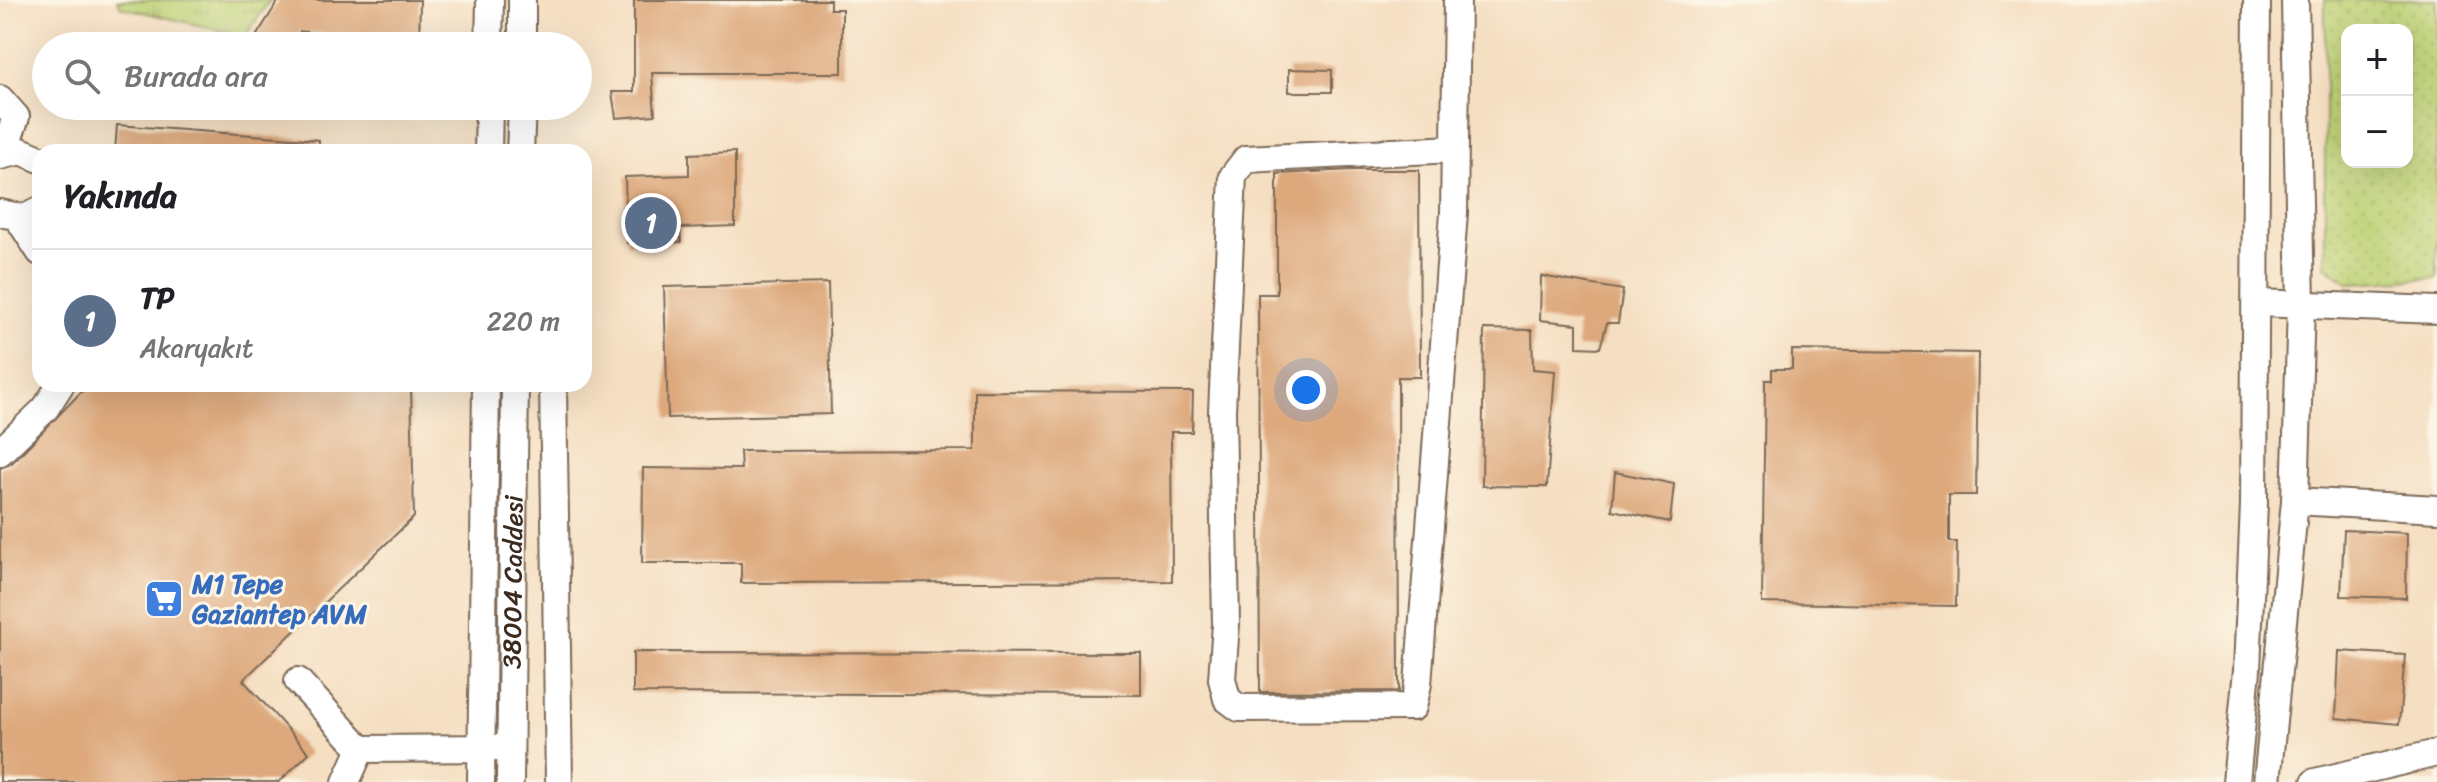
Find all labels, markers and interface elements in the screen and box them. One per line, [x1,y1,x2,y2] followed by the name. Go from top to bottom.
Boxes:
[2341,24,2413,168] map controls
[2341,24,2413,96] button: +
[32,32,592,120] search box
[124,49,267,103] text: Burada ara
[60,54,104,98] icon: search
[2341,96,2413,168] button: −
[64,166,177,226] text: Yakında
[625,193,677,253] pin: 1
[140,271,174,325] text: TP
[84,298,96,344] text: 1
[487,298,560,344] text: 220 m
[140,325,253,371] text: Akaryakıt
[1286,370,1326,410] your location
[488,494,537,669] street label: 38004 Caddesi
[191,561,368,637] place label: M1 Tepe Gaziantep AVM
[143,578,185,620] supermarket icon: M1 Tepe Gaziantep AVM

